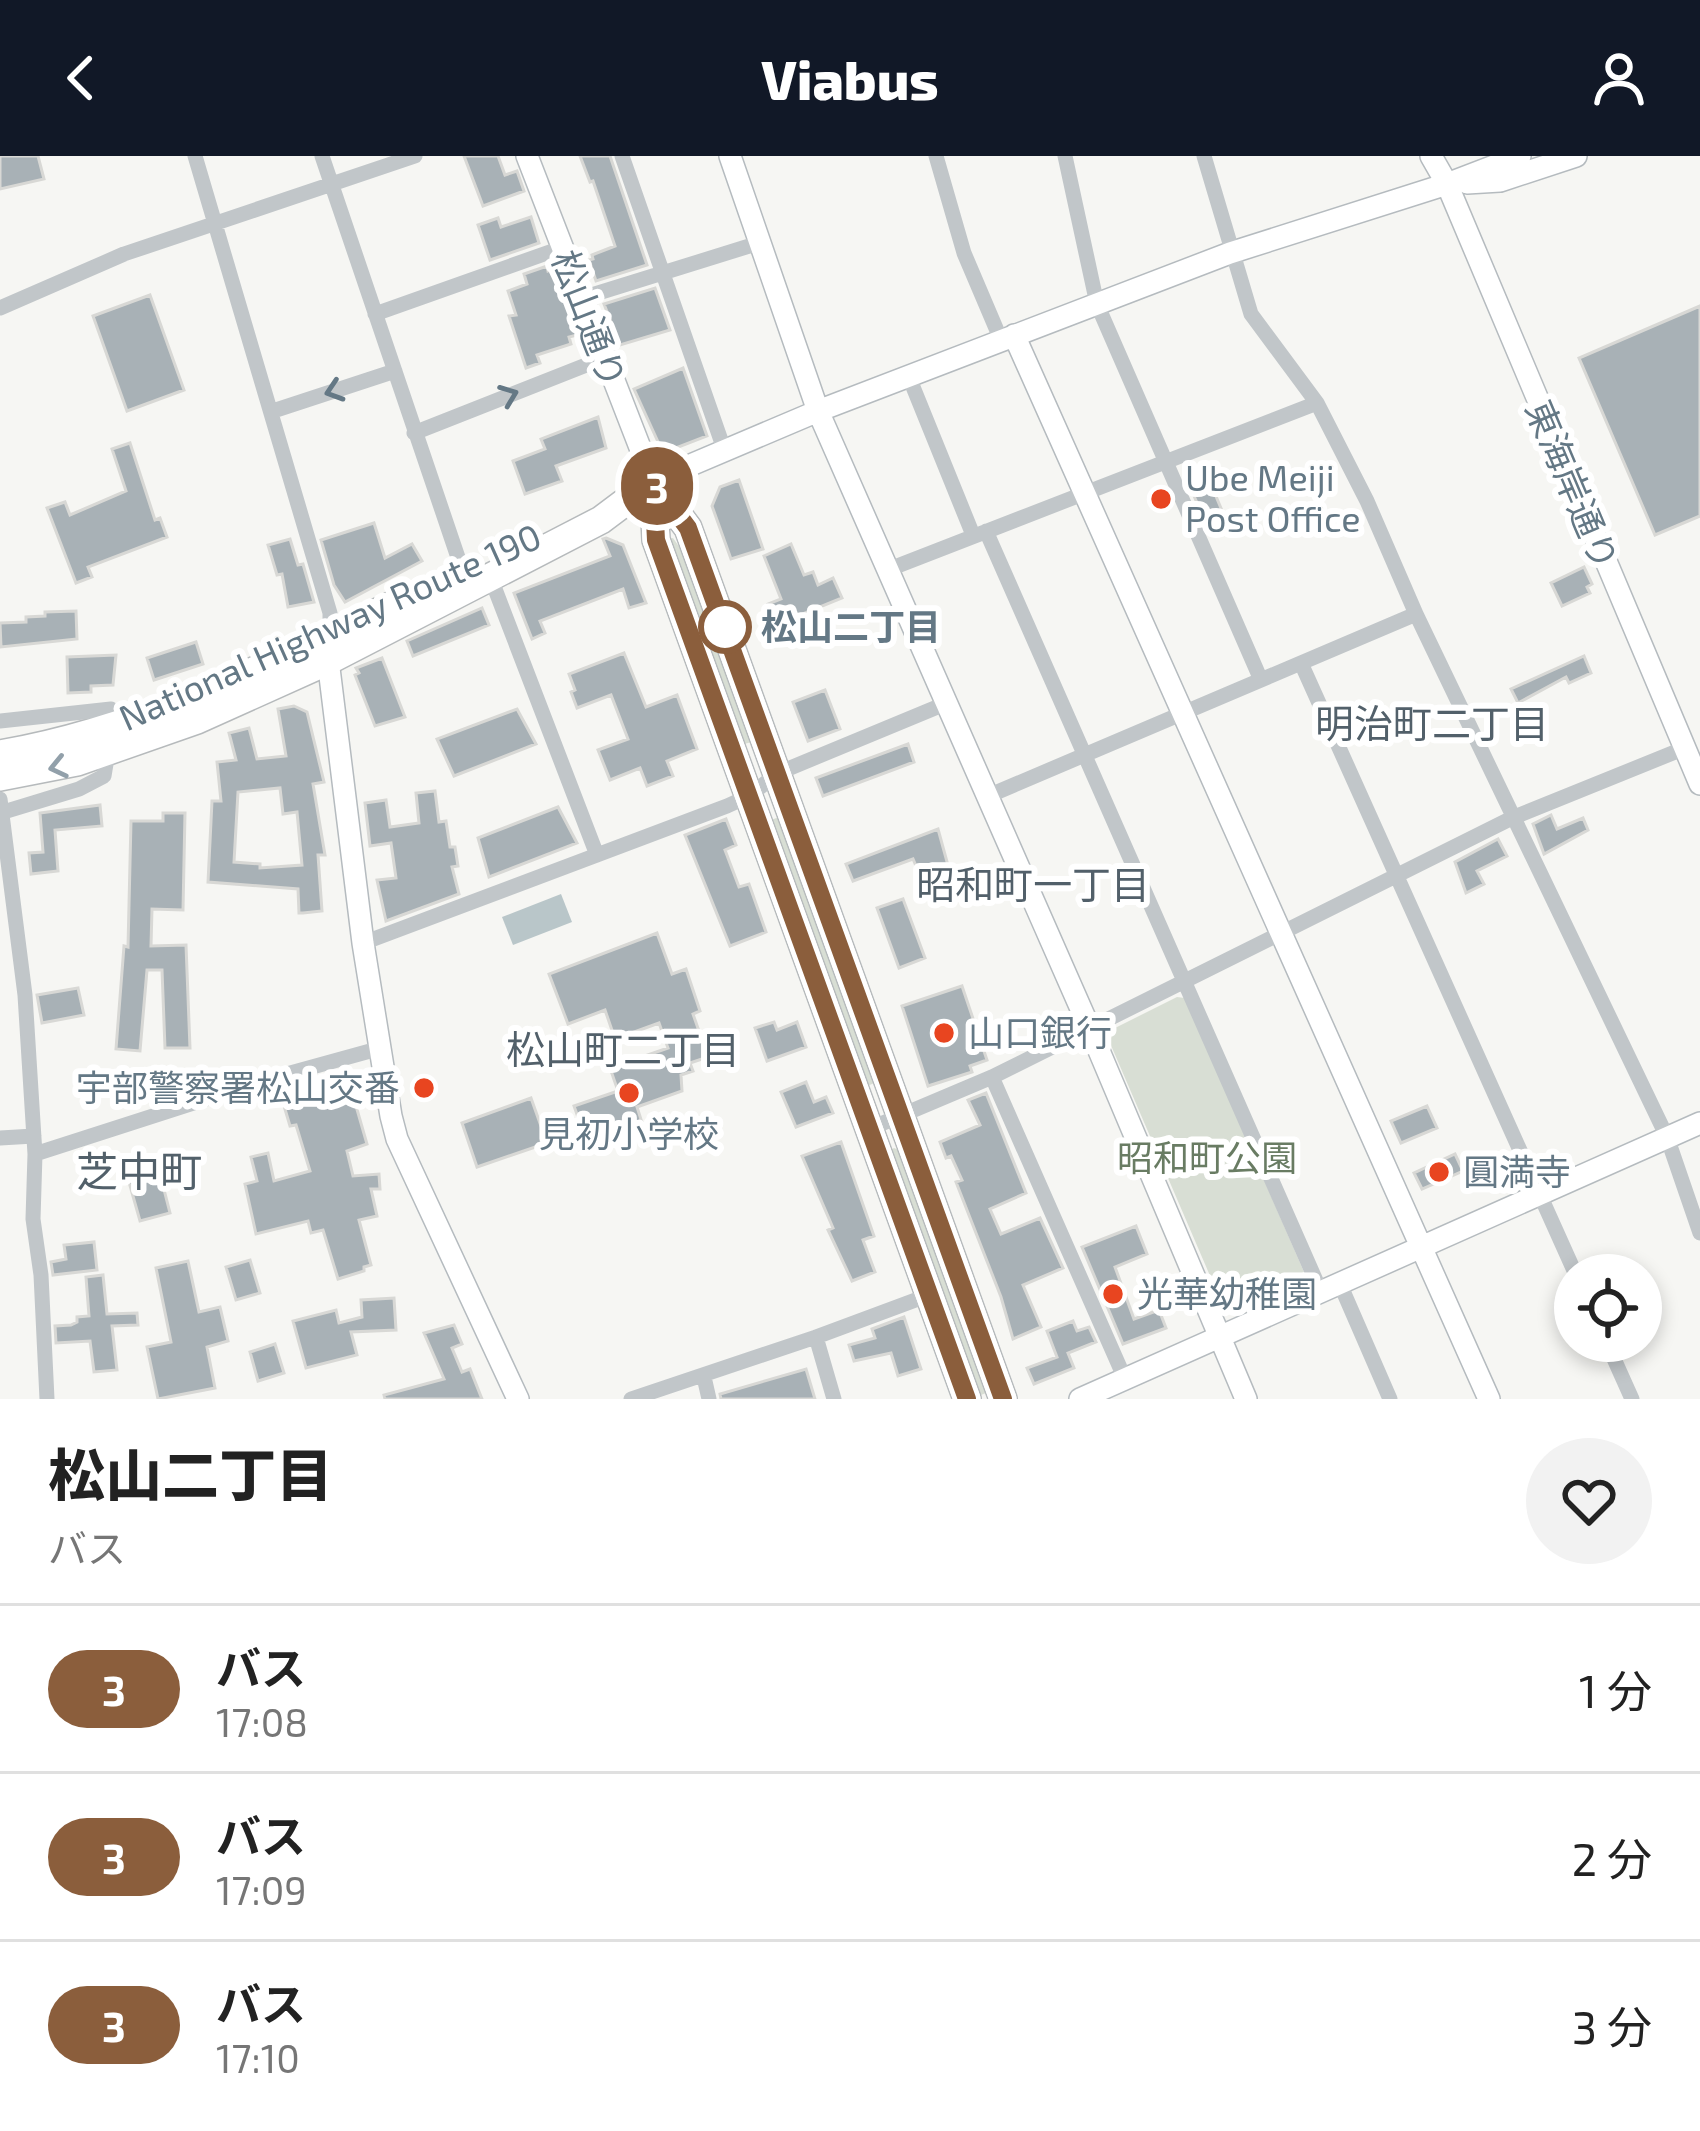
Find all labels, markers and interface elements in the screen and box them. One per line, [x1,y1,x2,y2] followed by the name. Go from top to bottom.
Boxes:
[48,45,114,111] icon: back
[1586,45,1652,111] icon: person
[761,46,939,111] text: Viabus
[545,244,636,393] street label: 松山通り
[324,377,345,402] one-way arrow
[498,385,519,410] one-way arrow
[1518,393,1628,576] street label: 東海岸通り
[618,447,696,525] line badge: 3
[1185,455,1361,539] place label: Ube Meiji Post Office
[645,461,669,511] text: 3
[1148,486,1174,512] marker: Ube Meiji Post Office
[112,513,547,738] street label: National Highway Route 190
[700,602,750,652] marker: 松山二丁目
[761,604,941,647] place label: 松山二丁目
[1315,699,1549,746] district label: 明治町二丁目
[48,753,68,778] one-way arrow
[916,860,1150,907] district label: 昭和町一丁目
[968,1010,1112,1053] place label: 山口銀行
[931,1020,957,1046] marker: 山口銀行
[506,1025,740,1072] district label: 松山町二丁目
[76,1065,400,1108] place label: 宇部警察署松山交番
[411,1075,437,1101] marker: 宇部警察署松山交番
[616,1080,642,1106] marker: 見初小学校
[539,1111,719,1154] place label: 見初小学校
[1117,1135,1297,1178] park label: 昭和町公園
[76,1145,202,1195] district label: 芝中町
[1463,1149,1571,1192] place label: 圓満寺
[1426,1159,1452,1185] marker: 圓満寺
[1554,1254,1662,1362] map controls
[1554,1254,1662,1362] button: locate
[1137,1271,1317,1314] place label: 光華幼稚園
[1100,1281,1126,1307] marker: 光華幼稚園
[1526,1438,1652,1564] button: heart
[48,1439,333,1507] text: 松山二丁目
[48,1524,126,1571] text: バス
[216,1640,306,1694] text: バス
[1579,1663,1652,1717] text: 1 分
[102,1664,126,1714] text: 3
[216,1698,308,1745] text: 17:08
[216,1808,306,1862] text: バス
[1572,1831,1652,1885] text: 2 分
[102,1832,126,1882] text: 3
[216,1866,307,1913] text: 17:09
[216,1976,306,2030] text: バス
[1572,1999,1652,2053] text: 3 分
[102,2000,126,2050] text: 3
[216,2034,300,2081] text: 17:10

